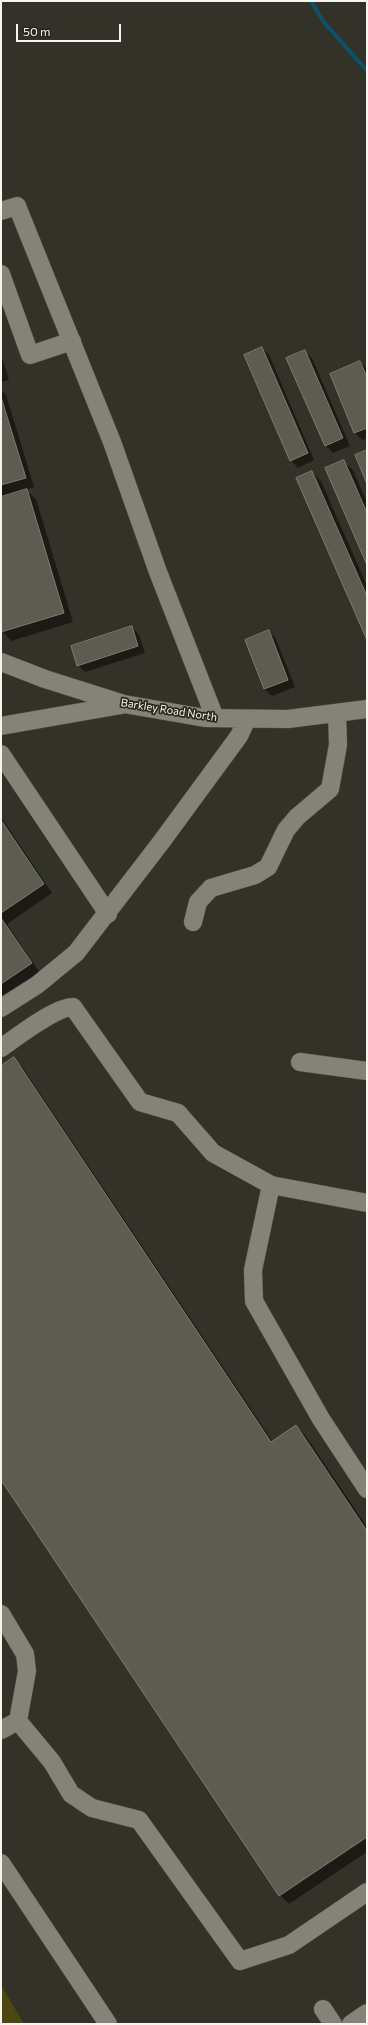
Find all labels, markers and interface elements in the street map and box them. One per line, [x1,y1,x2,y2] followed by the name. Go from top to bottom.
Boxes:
[18,16,123,42] scale bar
[23,24,51,38] text: 50 m
[120,696,218,724] street label: Barkley Road North

